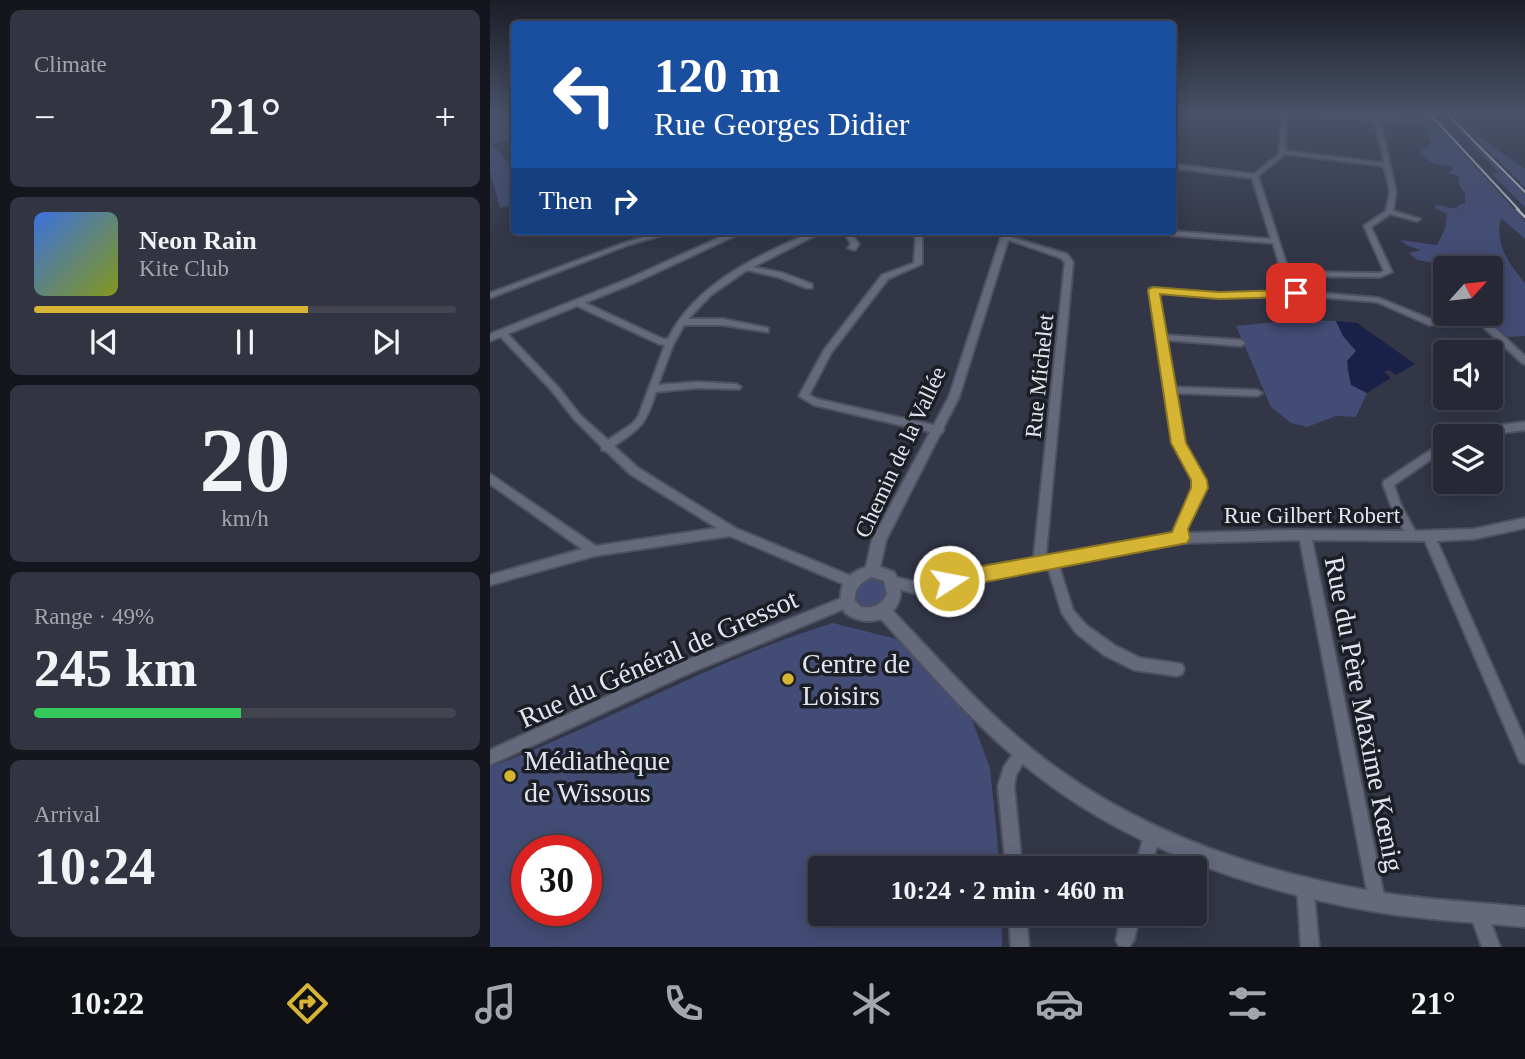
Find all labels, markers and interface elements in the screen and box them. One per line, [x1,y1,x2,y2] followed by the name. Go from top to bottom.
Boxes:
[654,48,781,103] text: 120 m
[539,49,630,140] icon: left
[34,52,107,77] text: Climate
[209,88,281,145] text: 21°
[34,96,55,138] text: −
[435,96,456,138] text: +
[654,106,909,142] text: Rue Georges Didier
[606,182,644,220] icon: right
[539,186,592,215] text: Then
[139,226,257,255] text: Neon Rain
[139,256,229,281] text: Kite Club
[1433,256,1503,326] north arrow
[1433,256,1503,494] map controls
[1266,263,1326,323] pin
[1277,274,1315,312] icon: arrive
[1021,312,1059,439] street label: Rue Michelet
[85,323,123,361] icon: previous
[226,323,264,361] icon: pause
[367,323,405,361] icon: next
[1433,340,1503,410] button: sound
[850,363,951,542] street label: Chemin de la Vallée
[200,410,291,511] text: 20
[1433,424,1503,494] button: layers
[1224,503,1401,528] street label: Rue Gilbert Robert
[221,506,269,531] text: km/h
[912,544,986,618] position arrow
[1319,554,1410,874] street label: Rue du Père Maxime Kœnig
[514,583,803,734] street label: Rue du Général de Gressot
[34,604,154,629] text: Range · 49%
[34,640,197,697] text: 245 km
[802,648,910,711] place label: Centre de Loisirs
[780,671,796,687] marker: Centre de Loisirs
[524,745,670,808] place label: Médiathèque de Wissous
[502,768,518,784] marker: Médiathèque de Wissous
[34,802,100,827] text: Arrival
[511,835,602,926] speed limit sign: 30
[34,838,155,895] text: 10:24
[891,876,1125,905] text: 10:24 · 2 min · 460 m
[283,979,332,1028] icon: directions
[471,979,520,1028] icon: music
[659,979,708,1028] icon: phone
[847,979,896,1028] icon: climate
[1035,979,1084,1028] icon: car
[1223,979,1272,1028] icon: filters
[69,985,144,1021] text: 10:22
[1411,985,1455,1021] text: 21°

